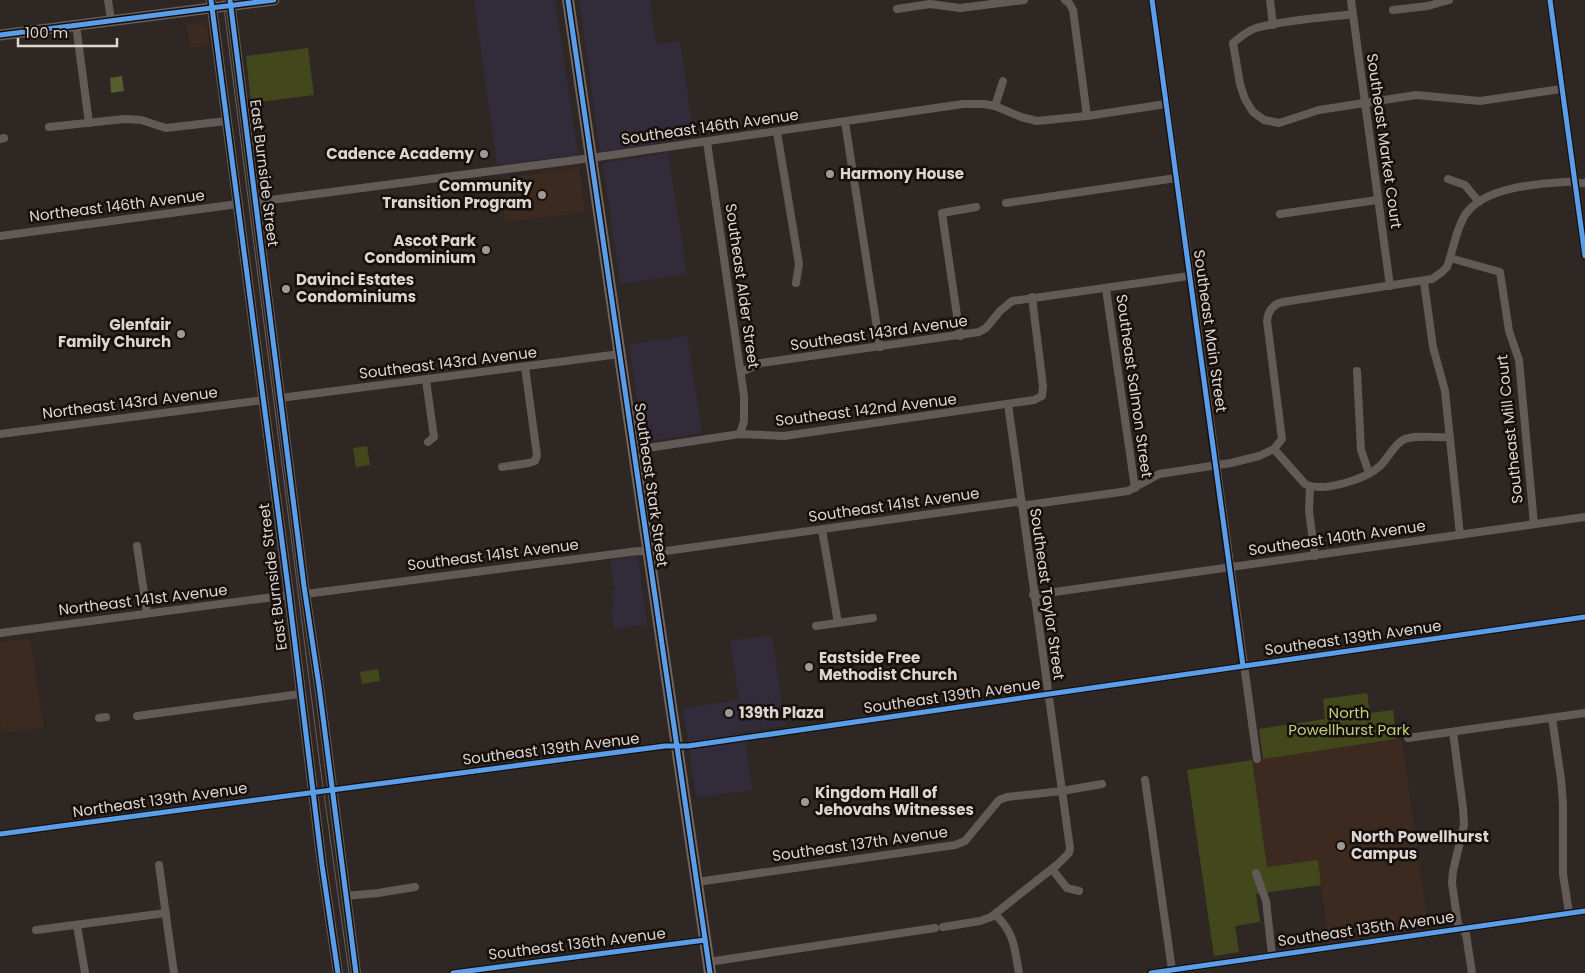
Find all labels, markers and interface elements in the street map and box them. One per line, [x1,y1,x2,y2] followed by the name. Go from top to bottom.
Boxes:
[18,15,116,47] scale bar
[25,22,68,43] text: 100 m
[1362,52,1407,230] street label: Southeast Market Court
[245,98,284,248] street label: East Burnside Street
[620,104,800,149] street label: Southeast 146th Avenue
[326,143,475,164] place label: Cadence Academy
[478,148,490,160] marker: Cadence Academy
[840,163,964,184] place label: Harmony House
[824,168,836,180] marker: Harmony House
[382,175,533,213] place label: Community Transition Program
[28,184,206,227] street label: Northeast 146th Avenue
[536,189,548,201] marker: Community Transition Program
[721,202,764,370] street label: Southeast Alder Street
[364,230,477,268] place label: Ascot Park Condominium
[480,244,492,256] marker: Ascot Park Condominium
[1189,248,1232,414] street label: Southeast Main Street
[296,269,416,307] place label: Davinci Estates Condominiums
[280,283,292,295] marker: Davinci Estates Condominiums
[1111,293,1158,479] street label: Southeast Salmon Street
[789,310,969,355] street label: Southeast 143rd Avenue
[58,314,172,352] place label: Glenfair Family Church
[175,328,187,340] marker: Glenfair Family Church
[358,341,538,384] street label: Southeast 143rd Avenue
[1491,354,1528,505] street label: Southeast Mill Court
[41,381,219,424] street label: Northeast 143rd Avenue
[774,388,958,431] street label: Southeast 142nd Avenue
[630,402,673,568] street label: Southeast Stark Street
[807,482,981,527] street label: Southeast 141st Avenue
[253,502,292,652] street label: East Burnside Street
[1025,507,1070,681] street label: Southeast Taylor Street
[1247,515,1427,560] street label: Southeast 140th Avenue
[406,534,580,575] street label: Southeast 141st Avenue
[57,579,229,620] street label: Northeast 141st Avenue
[1263,615,1443,660] street label: Southeast 139th Avenue
[819,647,957,685] place label: Eastside Free Methodist Church
[803,661,815,673] marker: Eastside Free Methodist Church
[862,673,1042,718] street label: Southeast 139th Avenue
[739,702,824,723] place label: 139th Plaza
[1288,702,1410,740] park label: North Powellhurst Park
[723,707,735,719] marker: 139th Plaza
[461,727,641,770] street label: Southeast 139th Avenue
[71,777,249,822] street label: Northeast 139th Avenue
[815,782,974,820] place label: Kingdom Hall of Jehovahs Witnesses
[799,796,811,808] marker: Kingdom Hall of Jehovahs Witnesses
[771,821,949,866] street label: Southeast 137th Avenue
[1351,826,1489,864] place label: North Powellhurst Campus
[1335,840,1347,852] marker: North Powellhurst Campus
[1276,906,1456,951] street label: Southeast 135th Avenue
[487,922,667,965] street label: Southeast 136th Avenue

